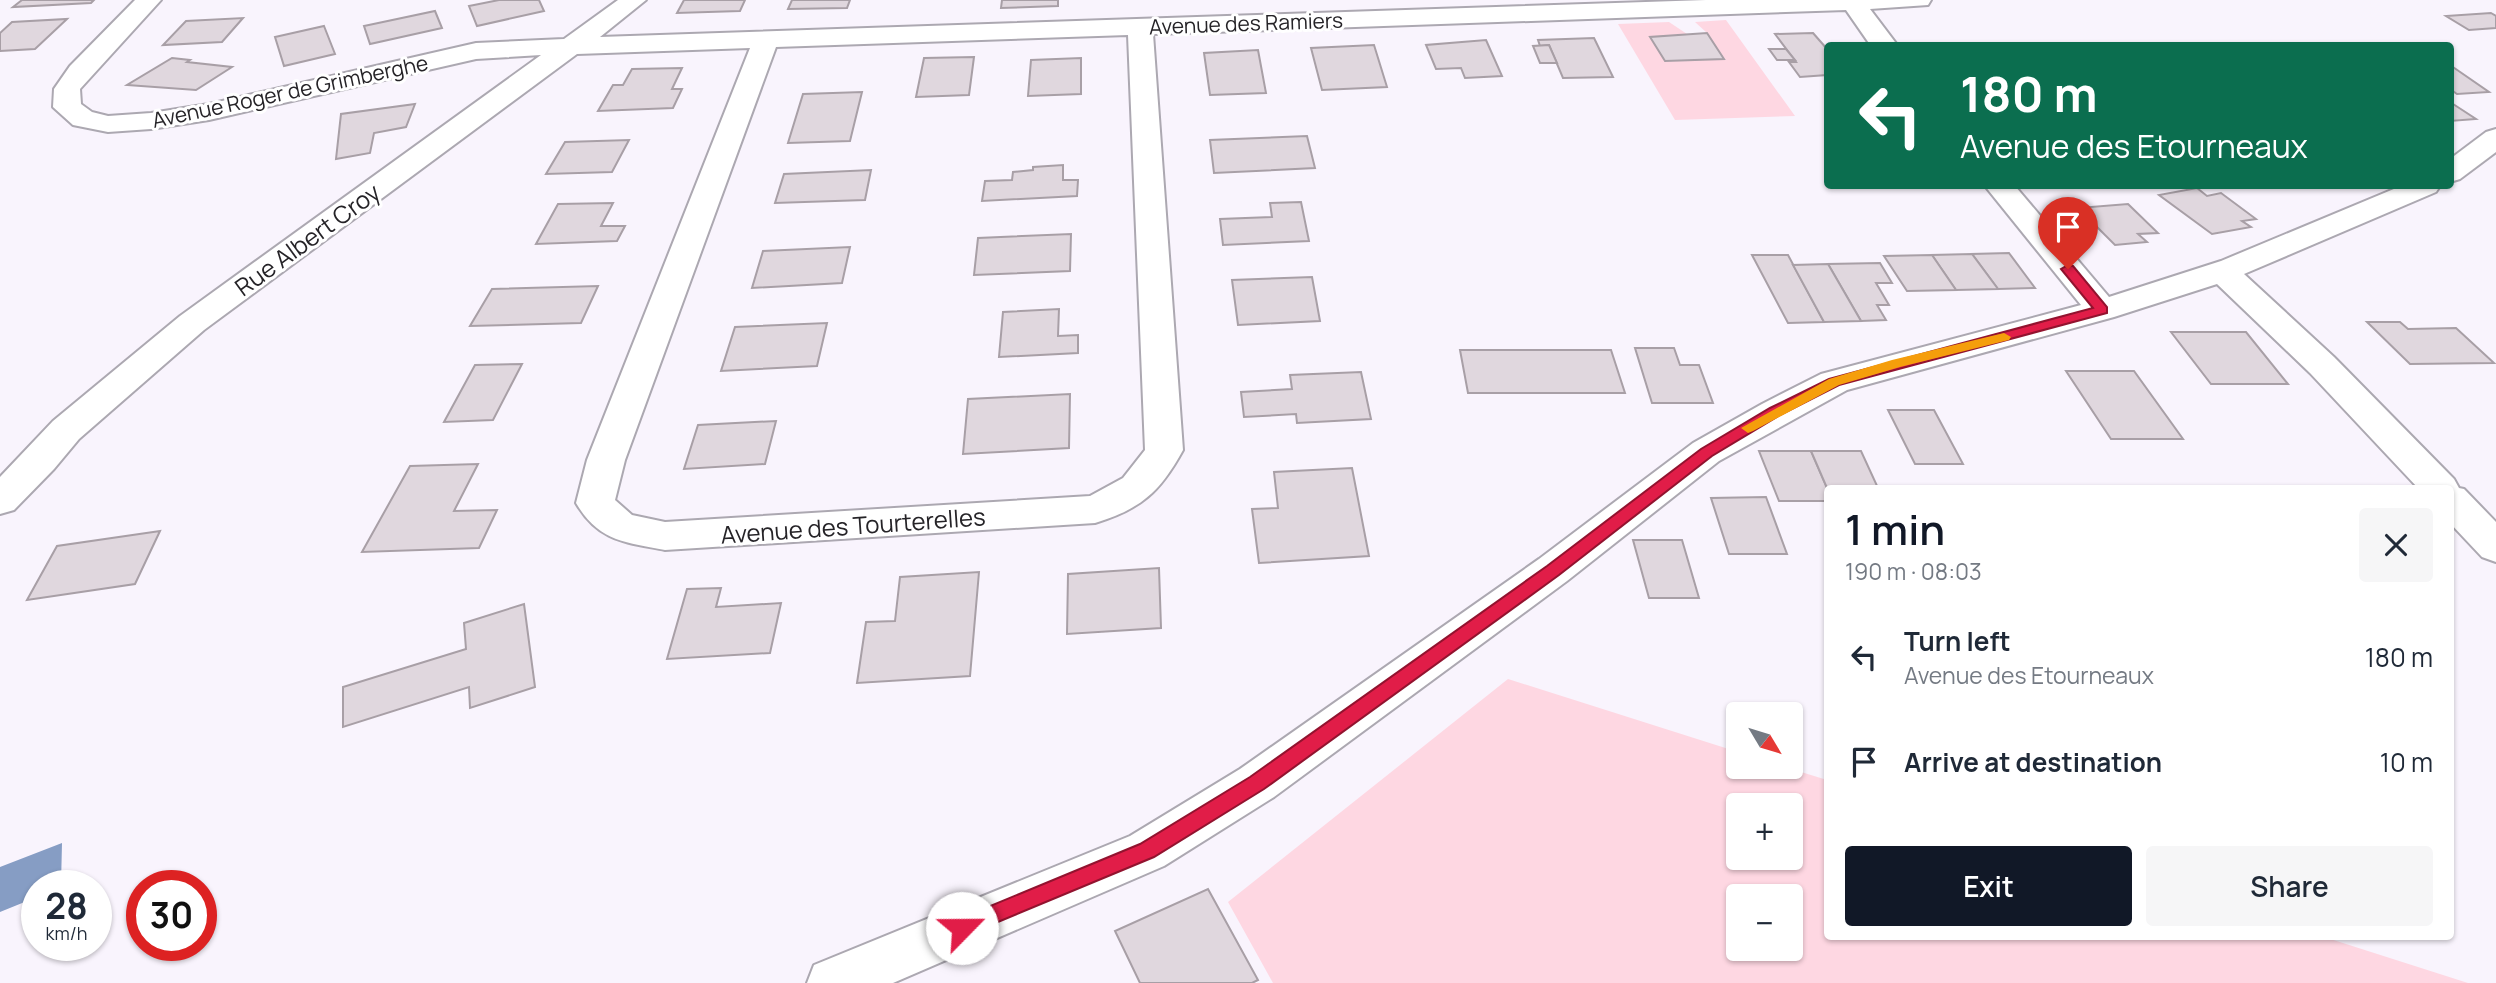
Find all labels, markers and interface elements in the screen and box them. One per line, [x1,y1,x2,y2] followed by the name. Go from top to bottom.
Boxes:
[1149,6,1343,40] street label: Avenue des Ramiers
[150,48,430,134] street label: Avenue Roger de Grimberghe
[1960,60,2098,127] text: 180 m
[1845,70,1936,161] icon: left
[1960,124,2308,168] text: Avenue des Etourneaux
[228,175,387,303] street label: Rue Albert Croy
[2038,197,2098,269] pin
[2049,208,2087,246] icon: arrive
[719,499,987,551] street label: Avenue des Tourterelles
[1845,500,1945,558] text: 1 min
[2359,508,2433,582] button: close
[1845,555,1982,587] text: 190 m · 08:03
[1904,623,2011,659] text: Turn left
[1845,638,1883,676] icon: left
[2365,639,2433,675] text: 180 m
[1904,659,2154,691] text: Avenue des Etourneaux
[1726,702,1802,779] north arrow
[1726,702,1803,961] map controls
[1845,743,1883,781] icon: arrive
[1904,744,2162,780] text: Arrive at destination
[2380,744,2433,780] text: 10 m
[1726,793,1803,870] button: +
[1845,846,2132,926] button: Exit
[2146,846,2433,926] button: Share
[126,870,217,961] speed limit sign: 30
[45,882,88,930] text: 28
[1726,884,1803,961] button: −
[925,891,999,965] position arrow
[46,921,87,945] text: km/h

